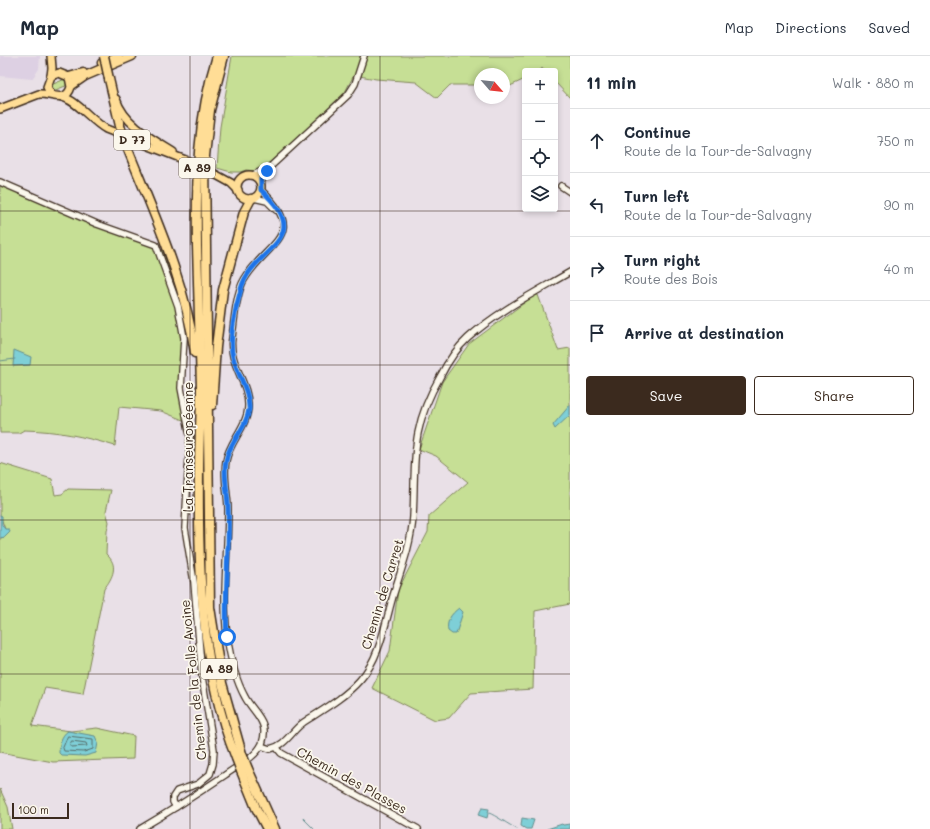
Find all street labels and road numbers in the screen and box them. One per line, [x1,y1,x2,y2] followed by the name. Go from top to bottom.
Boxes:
[114,130,150,150] road number: D 77
[179,158,215,178] road number: A 89
[179,382,196,512] street label: La Transeuropéenne
[357,536,407,651] street label: Chemin de Carret
[176,599,209,761] street label: Chemin de la Folle Avoine
[201,659,237,679] road number: A 89
[294,742,410,817] street label: Chemin des Plasses

